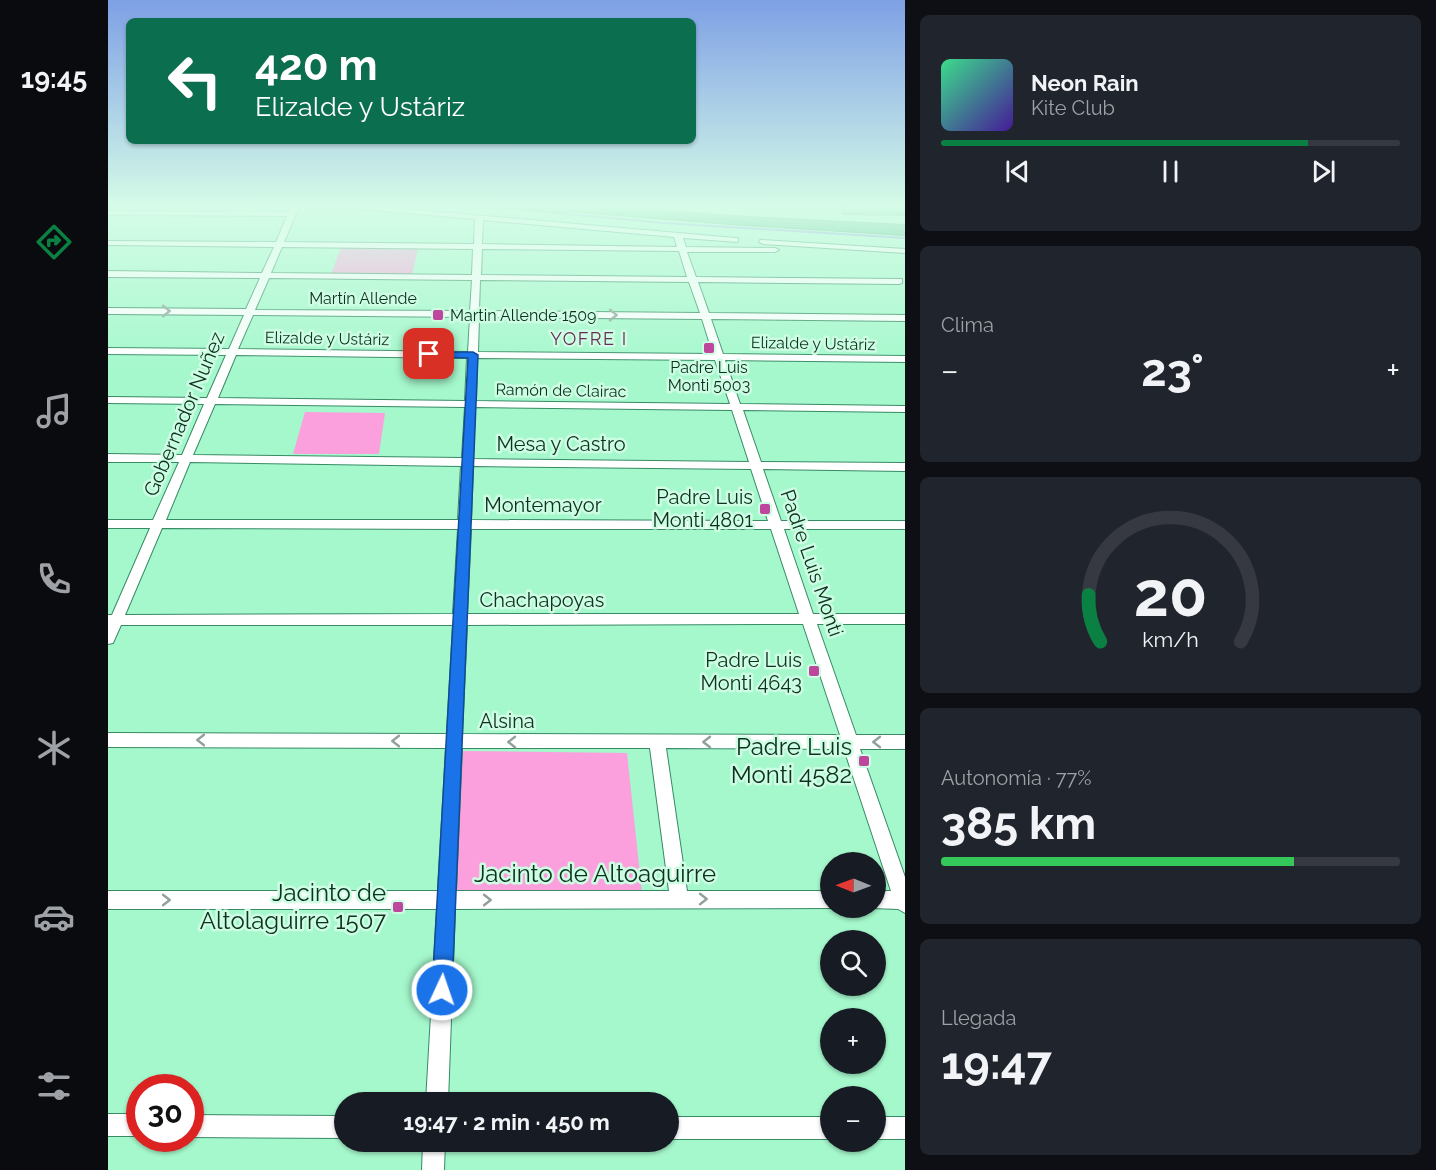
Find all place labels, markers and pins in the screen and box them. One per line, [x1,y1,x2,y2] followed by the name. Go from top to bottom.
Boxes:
[450,306,596,325] place label: Martin Allende 1509
[431,308,445,322] marker: Martin Allende 1509
[403,328,454,379] pin
[702,341,716,355] marker: Padre Luis Monti 5003
[668,358,750,395] place label: Padre Luis Monti 5003
[652,485,753,532] place label: Padre Luis Monti 4801
[758,502,772,516] marker: Padre Luis Monti 4801
[700,648,802,695] place label: Padre Luis Monti 4643
[807,664,821,678] marker: Padre Luis Monti 4643
[731,732,852,789] place label: Padre Luis Monti 4582
[857,754,871,768] marker: Padre Luis Monti 4582
[200,878,386,935] place label: Jacinto de Altolaguirre 1507
[391,900,405,914] marker: Jacinto de Altolaguirre 1507

